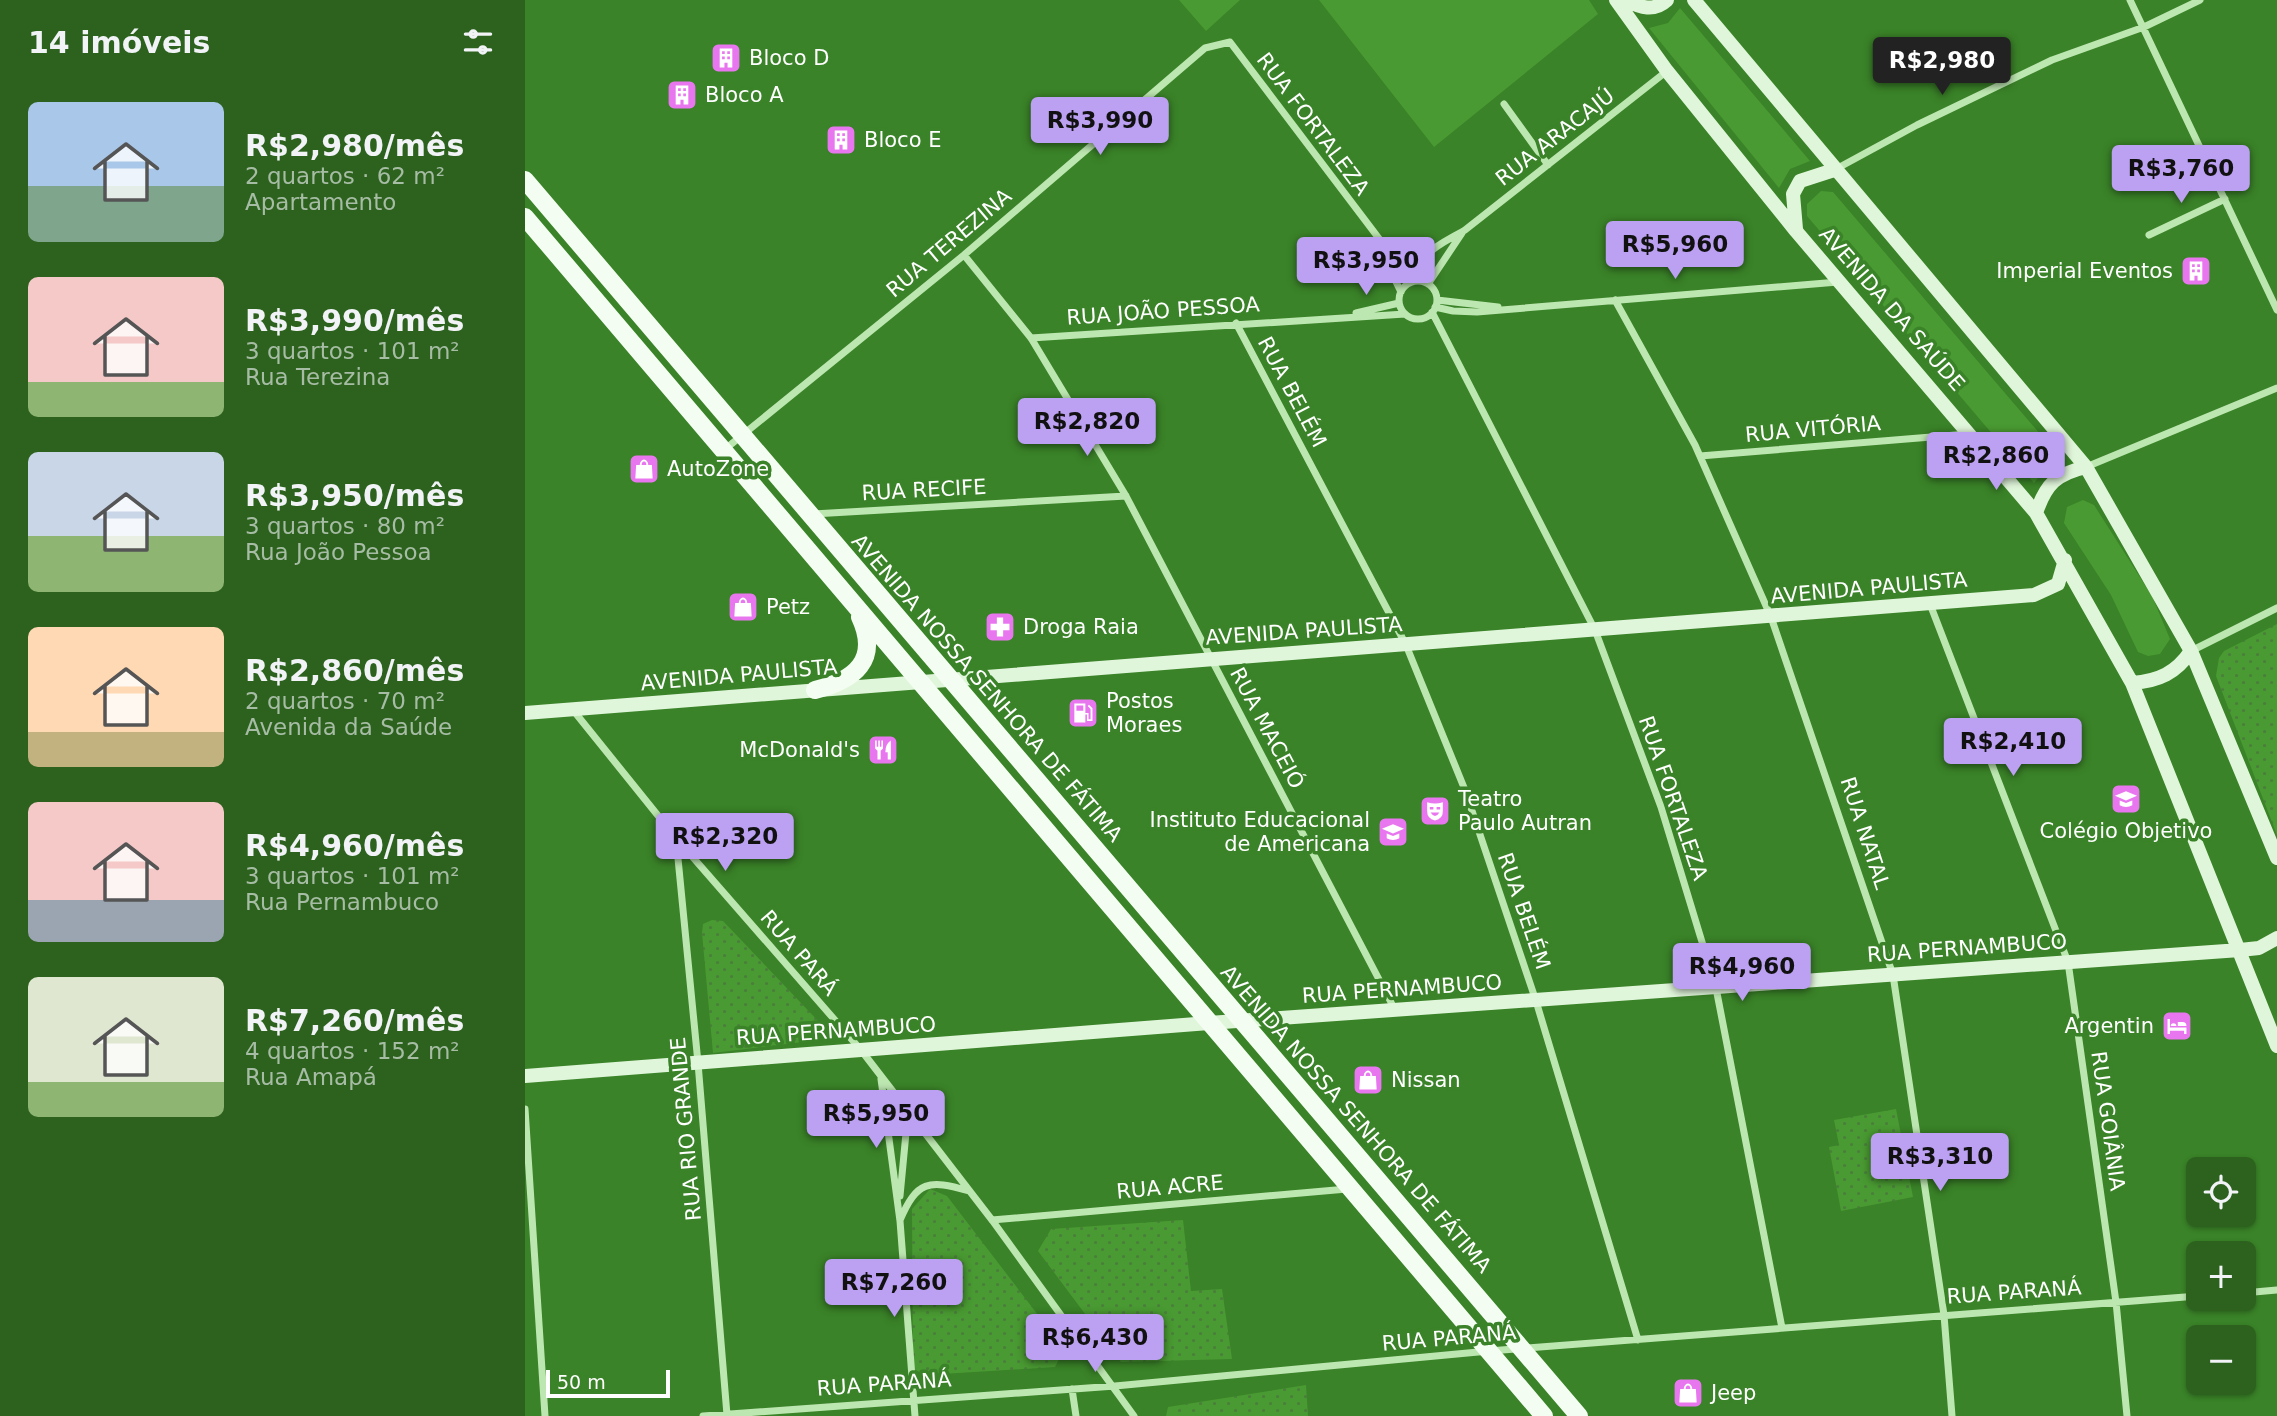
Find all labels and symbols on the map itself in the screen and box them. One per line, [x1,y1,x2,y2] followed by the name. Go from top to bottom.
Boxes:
[1877,38,2007,97] pin: R$2,980
[709,41,743,75] building icon: Bloco D
[749,46,829,70] place label: Bloco D
[1252,48,1375,200] street label: RUA FORTALEZA
[665,78,699,112] building icon: Bloco A
[705,83,784,107] place label: Bloco A
[1490,83,1619,191] street label: RUA ARACAJÚ
[1035,97,1165,157] pin: R$3,990
[824,123,858,157] building icon: Bloco E
[864,128,941,152] place label: Bloco E
[2116,146,2246,205] pin: R$3,760
[882,183,1017,302] street label: RUA TEREZINA
[1610,222,1740,281] pin: R$5,960
[1814,222,1970,396] street label: AVENIDA DA SAÚDE
[1301,238,1431,297] pin: R$3,950
[2179,254,2213,288] building icon: Imperial Eventos
[1996,259,2173,283] place label: Imperial Eventos
[1065,290,1261,330] street label: RUA JOÃO PESSOA
[1253,332,1332,451] street label: RUA BELÉM
[1022,398,1152,458] pin: R$2,820
[1744,410,1882,447] street label: RUA VITÓRIA
[1931,433,2061,492] pin: R$2,860
[627,452,661,486] shop icon: AutoZone
[667,457,769,481] place label: AutoZone
[861,475,987,505] street label: RUA RECIFE
[847,529,1128,847] street label: AVENIDA NOSSA SENHORA DE FÁTIMA
[1770,567,1969,609] street label: AVENIDA PAULISTA
[726,590,760,624] shop icon: Petz
[766,595,810,619] place label: Petz
[983,610,1017,644] pharmacy icon: Droga Raia
[1205,612,1404,650] street label: AVENIDA PAULISTA
[1023,615,1139,639] place label: Droga Raia
[640,654,839,696] street label: AVENIDA PAULISTA
[1225,663,1310,793] street label: RUA MACEIÓ
[1106,689,1182,737] place label: Postos Moraes
[1066,696,1100,730] fuel station icon: Postos Moraes
[1634,713,1713,884] street label: RUA FORTALEZA
[1948,718,2078,778] pin: R$2,410
[866,733,900,767] restaurant icon: McDonald's
[739,738,860,762] place label: McDonald's
[1836,774,1895,892] street label: RUA NATAL
[2109,782,2143,816] school or university icon: Colégio Objetivo
[1457,787,1592,835] place label: Teatro Paulo Autran
[1418,794,1452,828] theatre icon: Teatro Paulo Autran
[1150,808,1370,856] place label: Instituto Educacional de Americana
[660,814,790,873] pin: R$2,320
[1376,815,1410,849] school or university icon: Instituto Educacional de Americana
[2040,819,2212,843] place label: Colégio Objetivo
[1493,849,1556,972] street label: RUA BELÉM
[756,905,844,1001] street label: RUA PARÁ
[1866,929,2068,967] street label: RUA PERNAMBUCO
[1677,944,1807,1003] pin: R$4,960
[1216,960,1497,1278] street label: AVENIDA NOSSA SENHORA DE FÁTIMA
[1301,970,1503,1008] street label: RUA PERNAMBUCO
[2160,1009,2194,1043] hotel icon: Argentin
[735,1012,937,1050] street label: RUA PERNAMBUCO
[2064,1014,2154,1038] place label: Argentin
[666,1036,706,1222] street label: RUA RIO GRANDE
[2086,1050,2131,1193] street label: RUA GOIÂNIA
[1351,1063,1385,1097] shop icon: Nissan
[1391,1068,1461,1092] place label: Nissan
[811,1090,941,1150] pin: R$5,950
[1875,1134,2005,1193] pin: R$3,310
[1115,1170,1225,1204] street label: RUA ACRE
[829,1260,959,1319] pin: R$7,260
[1946,1274,2083,1309] street label: RUA PARANÁ
[1030,1314,1160,1374] pin: R$6,430
[1381,1319,1518,1356] street label: RUA PARANÁ
[816,1366,953,1401] street label: RUA PARANÁ
[546,1367,670,1399] scale bar
[1671,1376,1705,1410] shop icon: Jeep
[1709,1381,1756,1405] place label: Jeep

